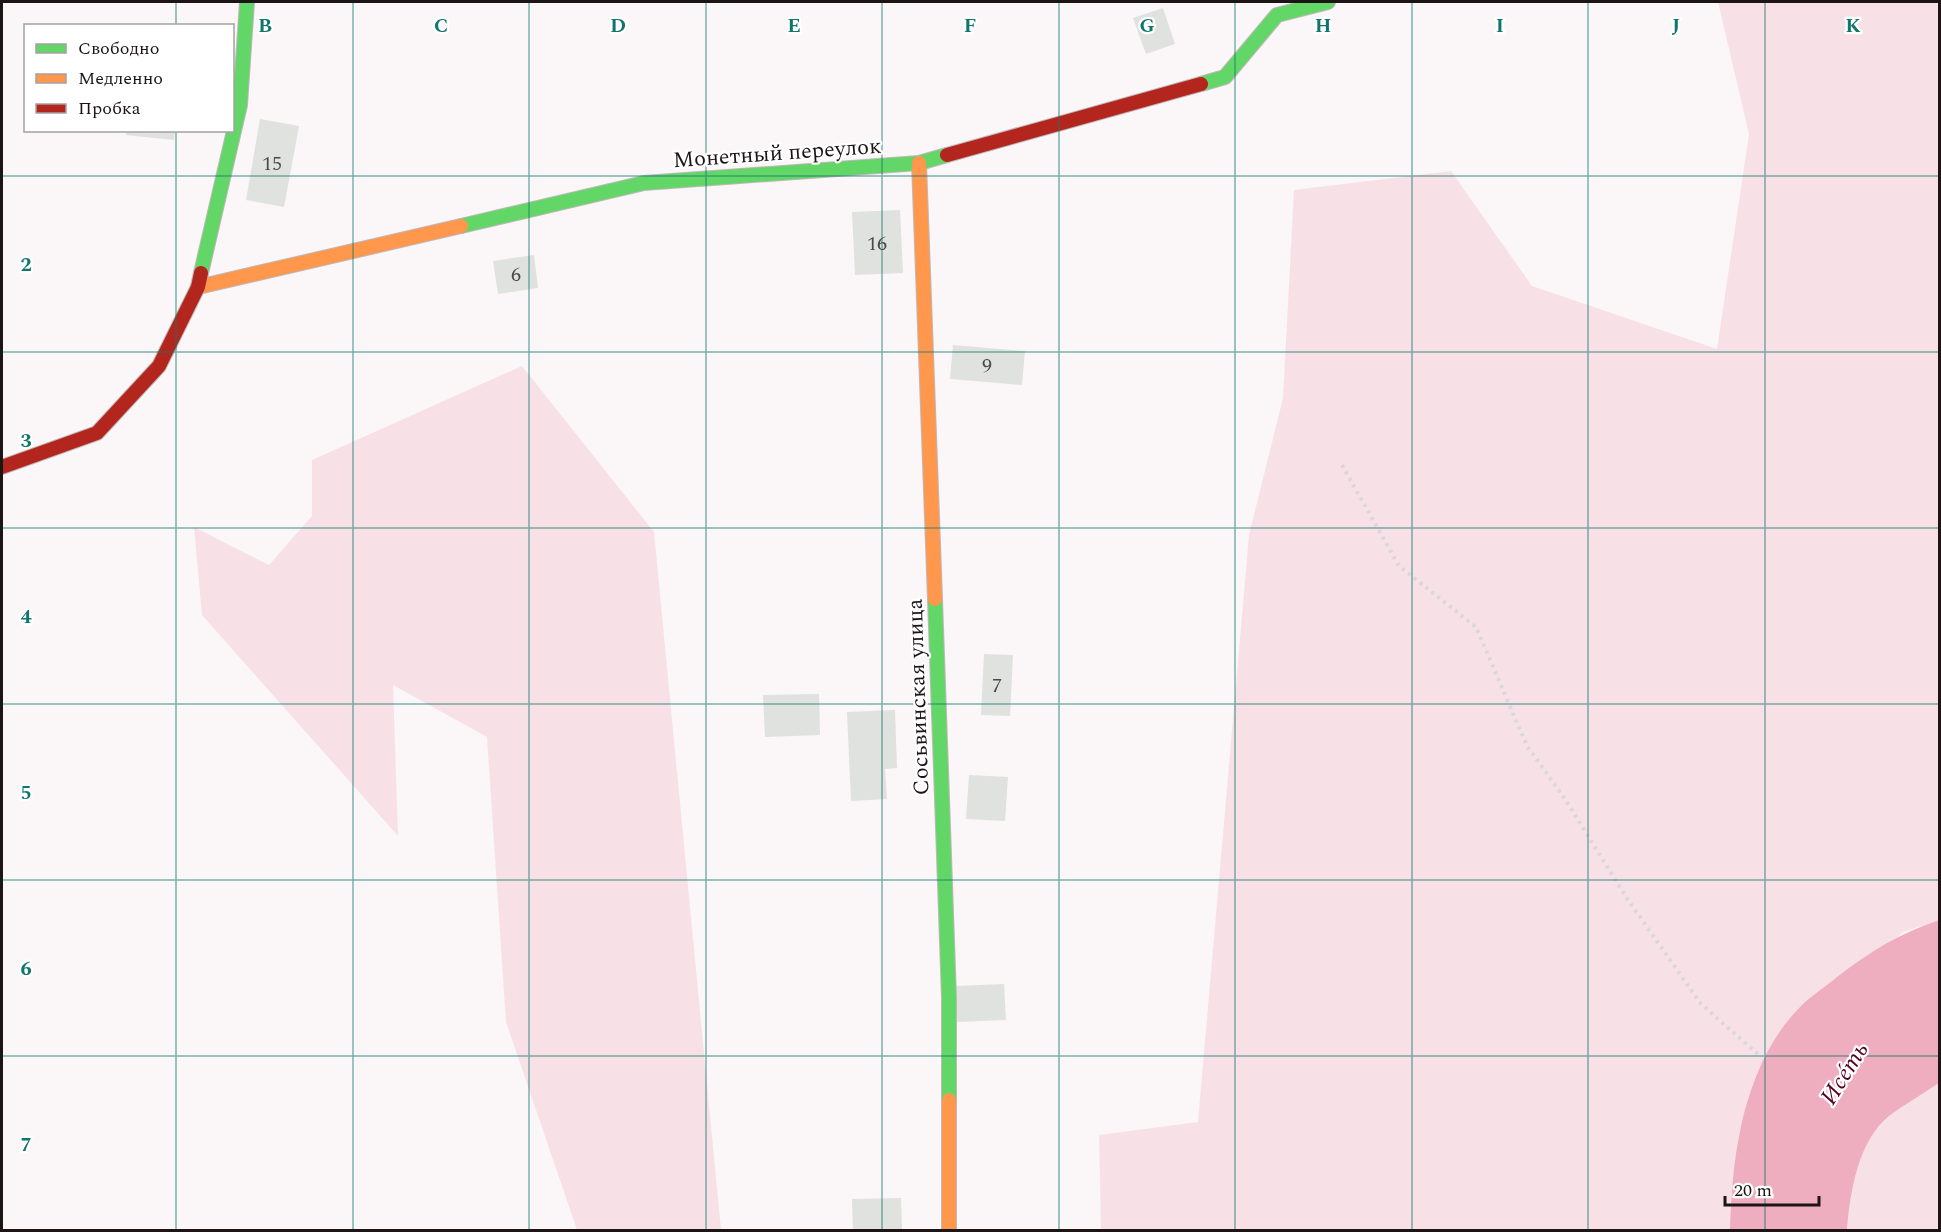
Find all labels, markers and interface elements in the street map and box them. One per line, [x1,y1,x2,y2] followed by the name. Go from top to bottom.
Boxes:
[258,11,272,41] text: B
[434,11,448,41] text: C
[610,11,626,41] text: D
[787,11,801,41] text: E
[964,11,976,41] text: F
[1139,11,1155,41] text: G
[1315,11,1331,41] text: H
[1496,11,1504,41] text: I
[1672,11,1680,41] text: J
[1845,11,1861,41] text: K
[24,24,234,132] legend
[78,35,159,62] text: Свободно
[78,65,163,92] text: Медленно
[78,95,141,122] text: Пробка
[672,130,882,177] street label: Монетный переулок
[262,149,282,179] house number: 15
[867,229,887,259] house number: 16
[20,250,32,280] text: 2
[511,260,521,290] house number: 6
[982,351,992,381] house number: 9
[20,426,32,456] text: 3
[899,598,938,796] street label: Сосьвинская улица
[20,602,32,632] text: 4
[992,671,1002,701] house number: 7
[20,778,32,808] text: 5
[20,954,32,984] text: 6
[1811,1035,1878,1112] water label: Исе́ть
[20,1130,32,1160] text: 7
[1725,1169,1820,1207] scale bar
[1734,1177,1772,1204] text: 20 m

